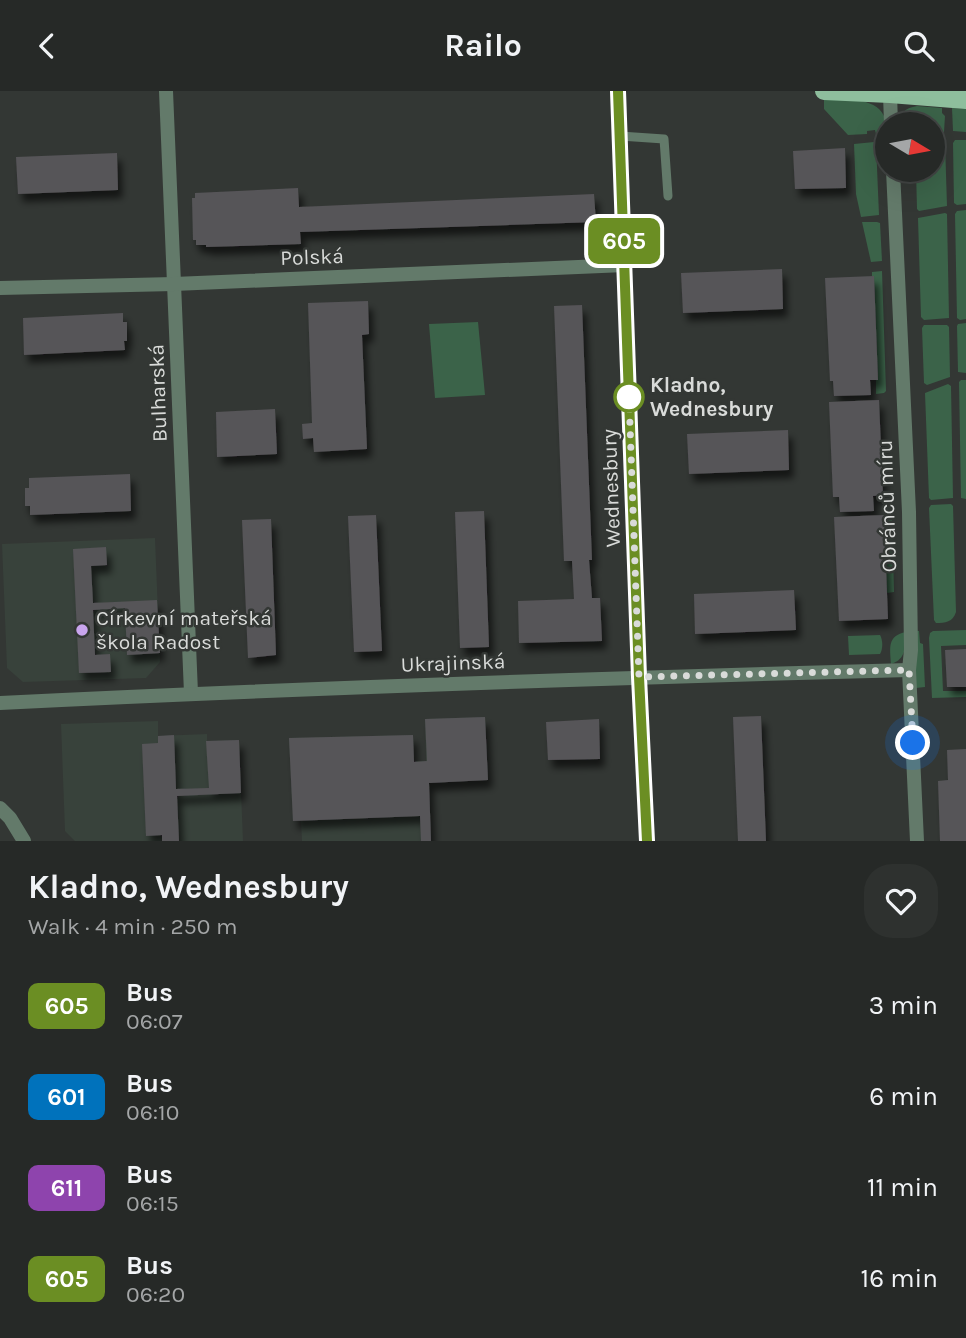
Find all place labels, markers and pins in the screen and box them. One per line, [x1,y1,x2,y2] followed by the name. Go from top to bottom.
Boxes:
[650,373,774,421] place label: Kladno, Wednesbury
[614,382,644,412] marker: Kladno, Wednesbury
[96,606,272,654] place label: Církevní mateřská škola Radost
[74,622,90,638] marker: Církevní mateřská škola Radost

